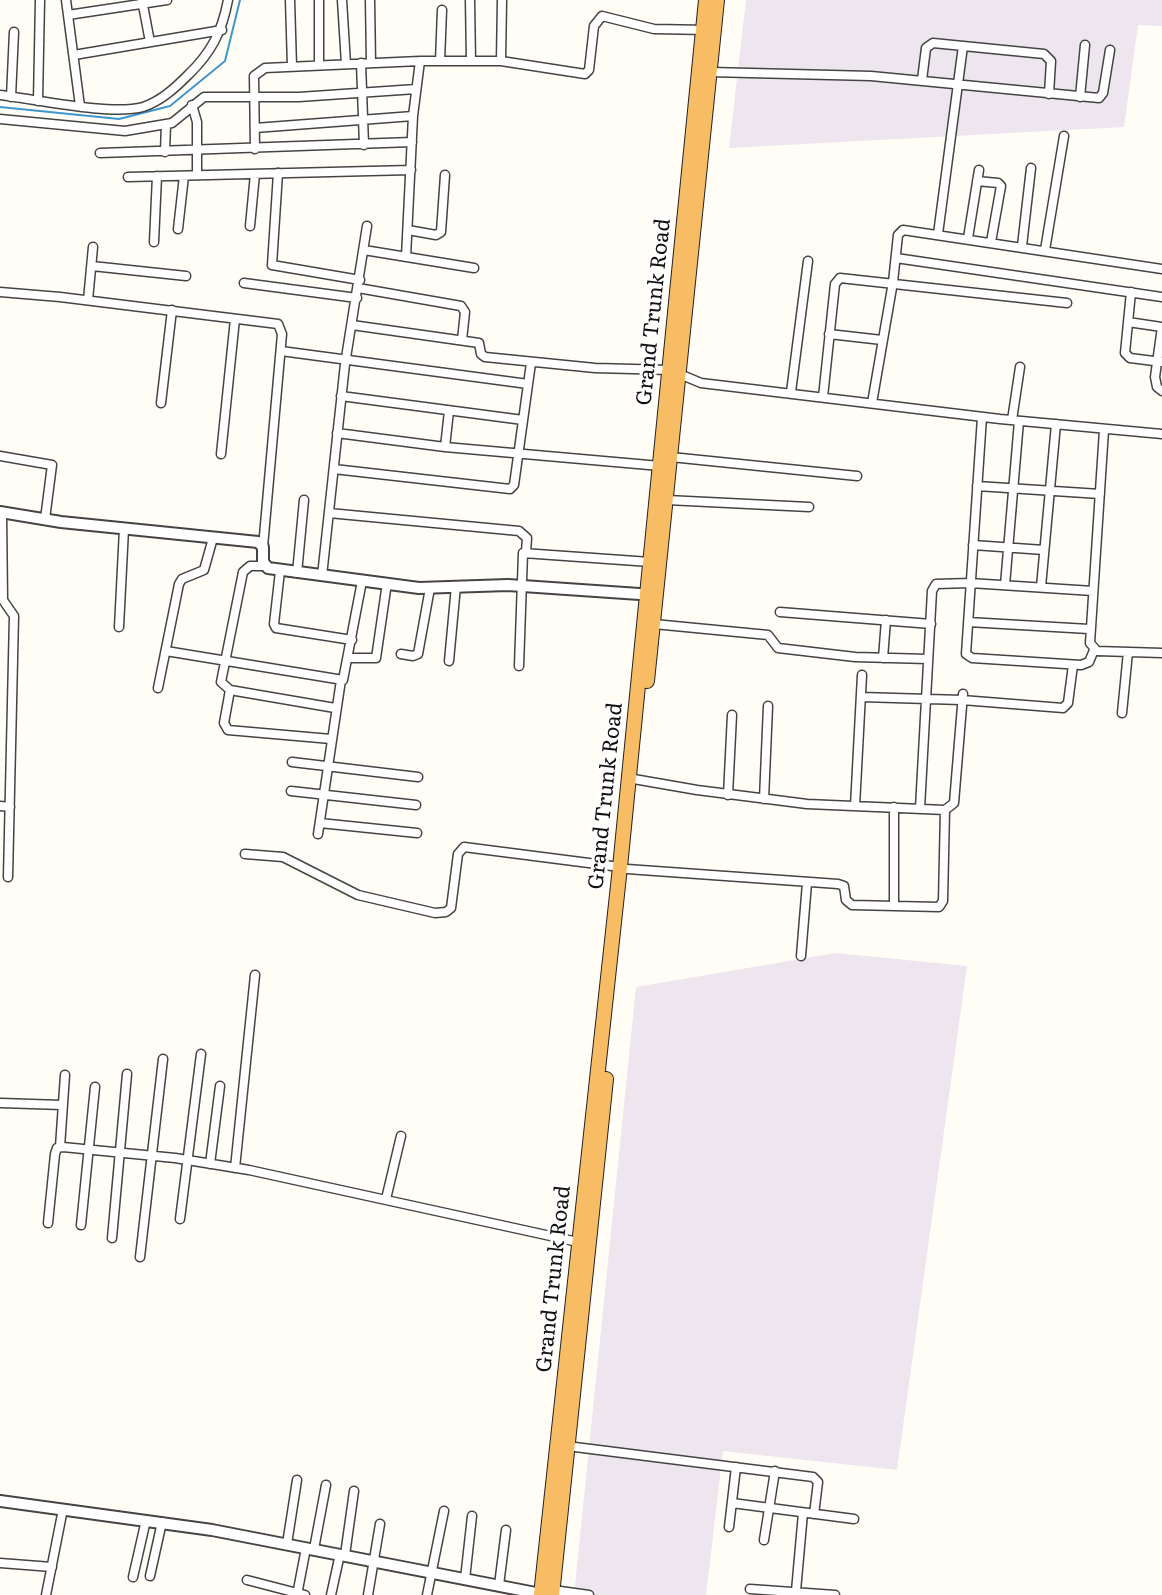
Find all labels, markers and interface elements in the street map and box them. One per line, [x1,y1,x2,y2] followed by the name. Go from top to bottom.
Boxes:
[632,217,676,407] street label: Grand Trunk Road
[584,701,628,891] street label: Grand Trunk Road
[532,1184,576,1374] street label: Grand Trunk Road

